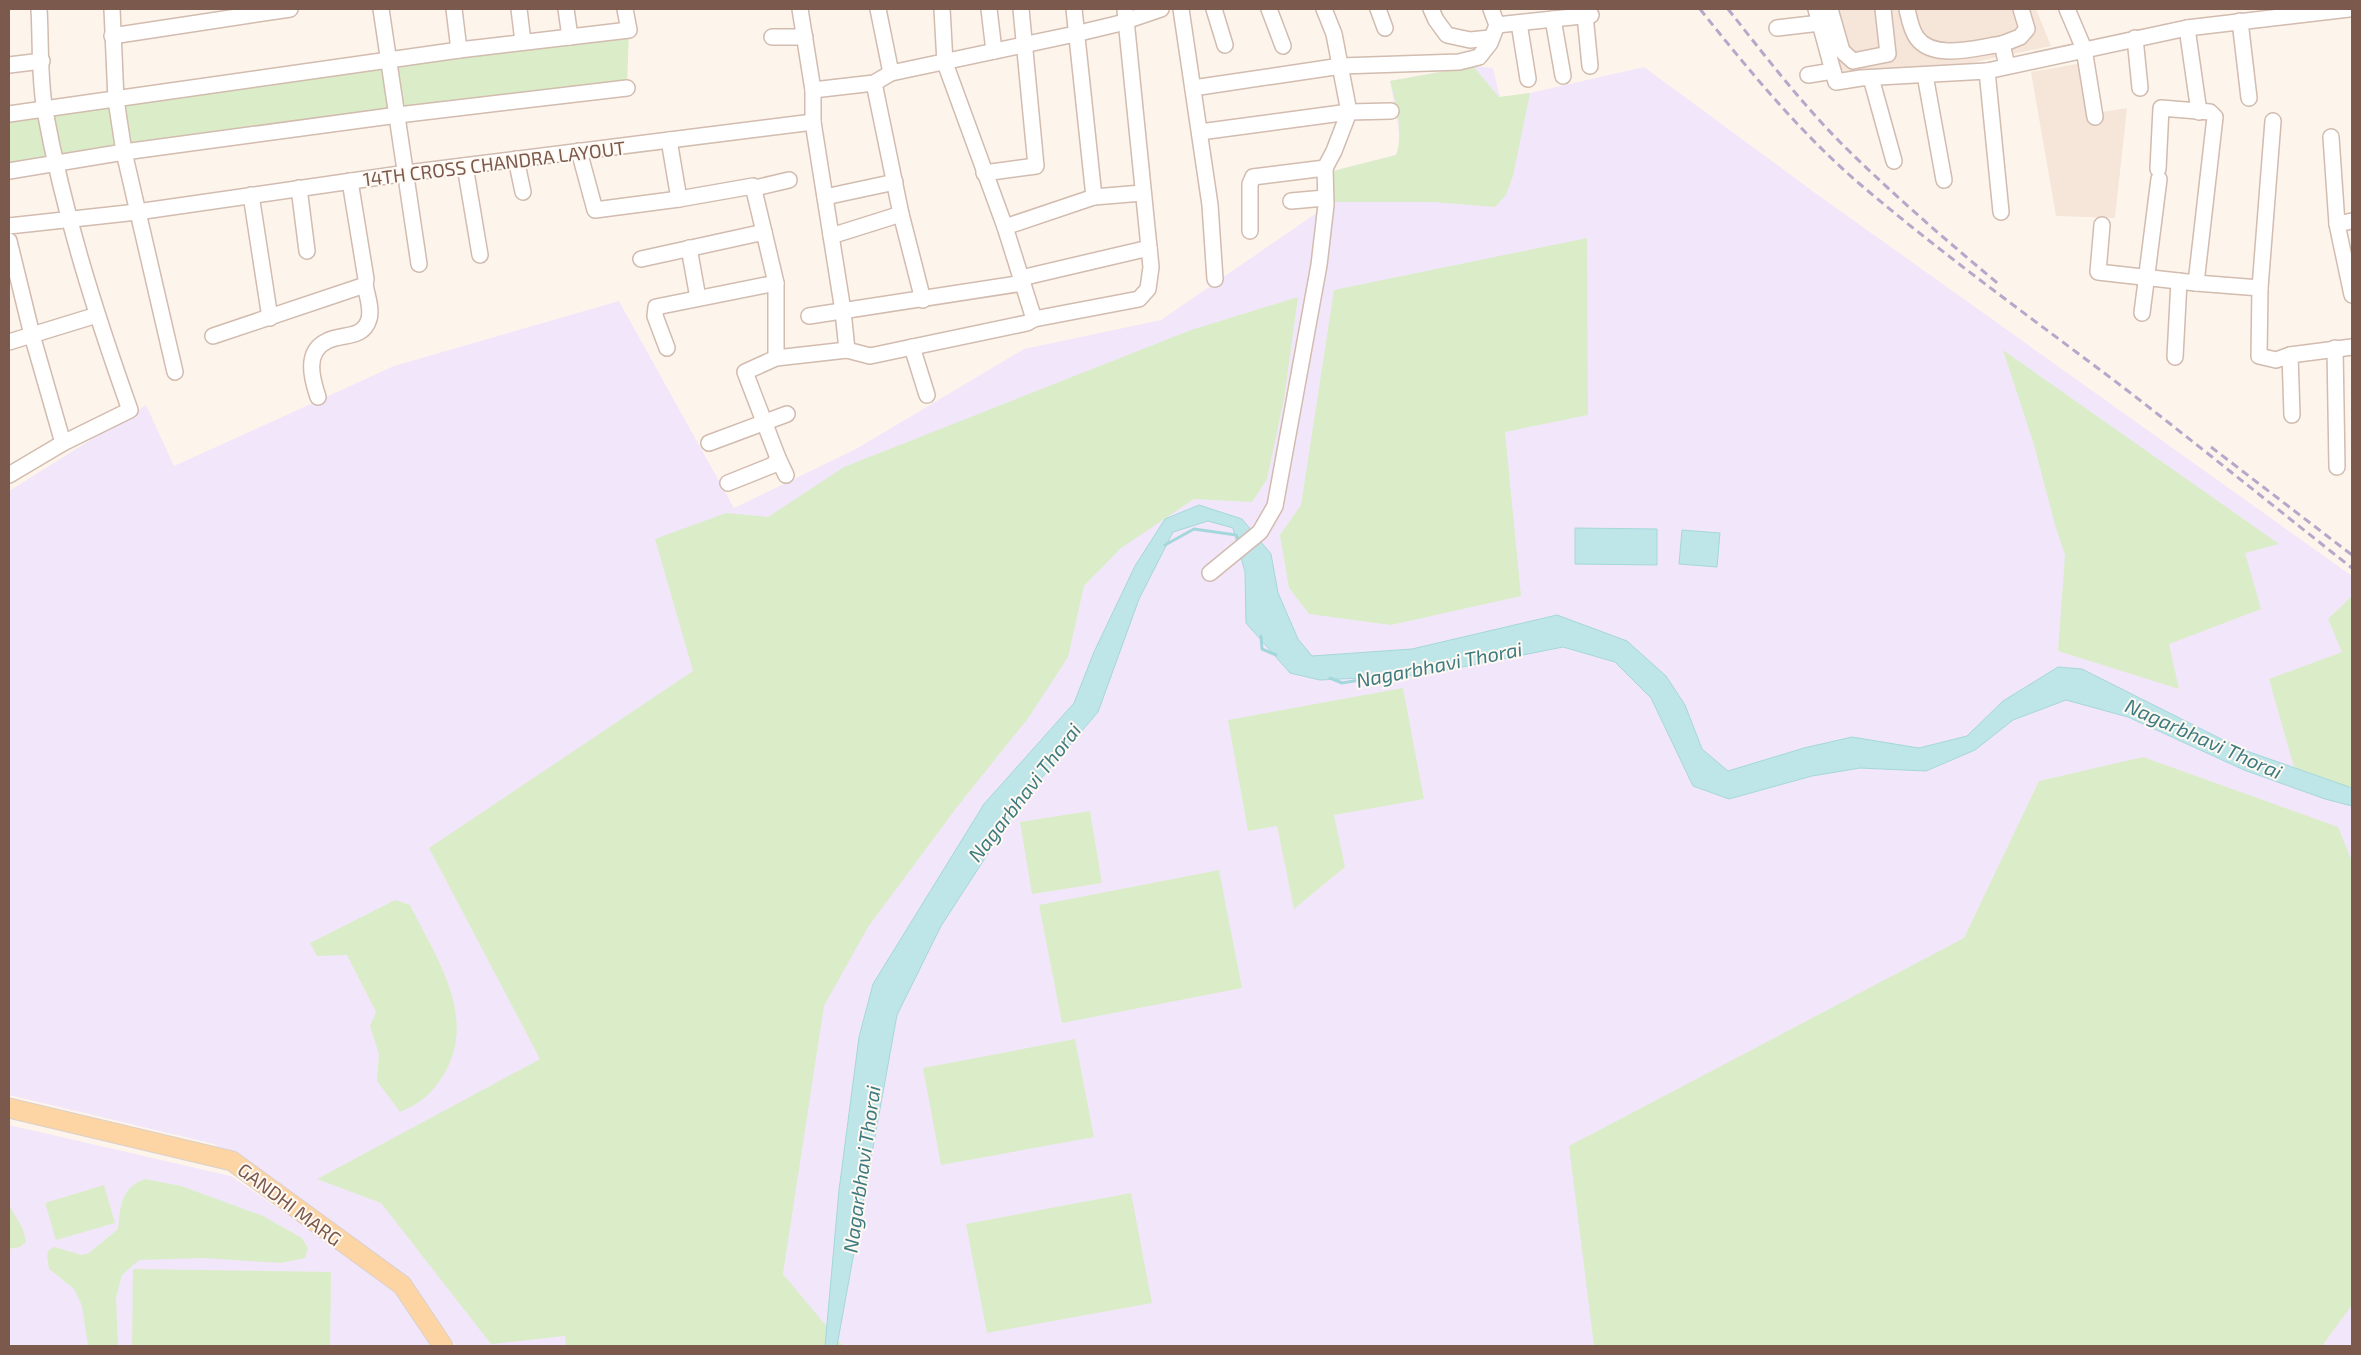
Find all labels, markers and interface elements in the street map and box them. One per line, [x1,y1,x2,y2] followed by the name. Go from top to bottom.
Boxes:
[362,135,626,191] street label: 14TH CROSS CHANDRA LAYOUT
[1354,636,1524,692] water label: Nagarbhavi Thorai
[2122,693,2286,783] water label: Nagarbhavi Thorai
[963,718,1085,866] water label: Nagarbhavi Thorai
[837,1084,885,1254] water label: Nagarbhavi Thorai
[234,1158,346,1250] street label: GANDHI MARG

